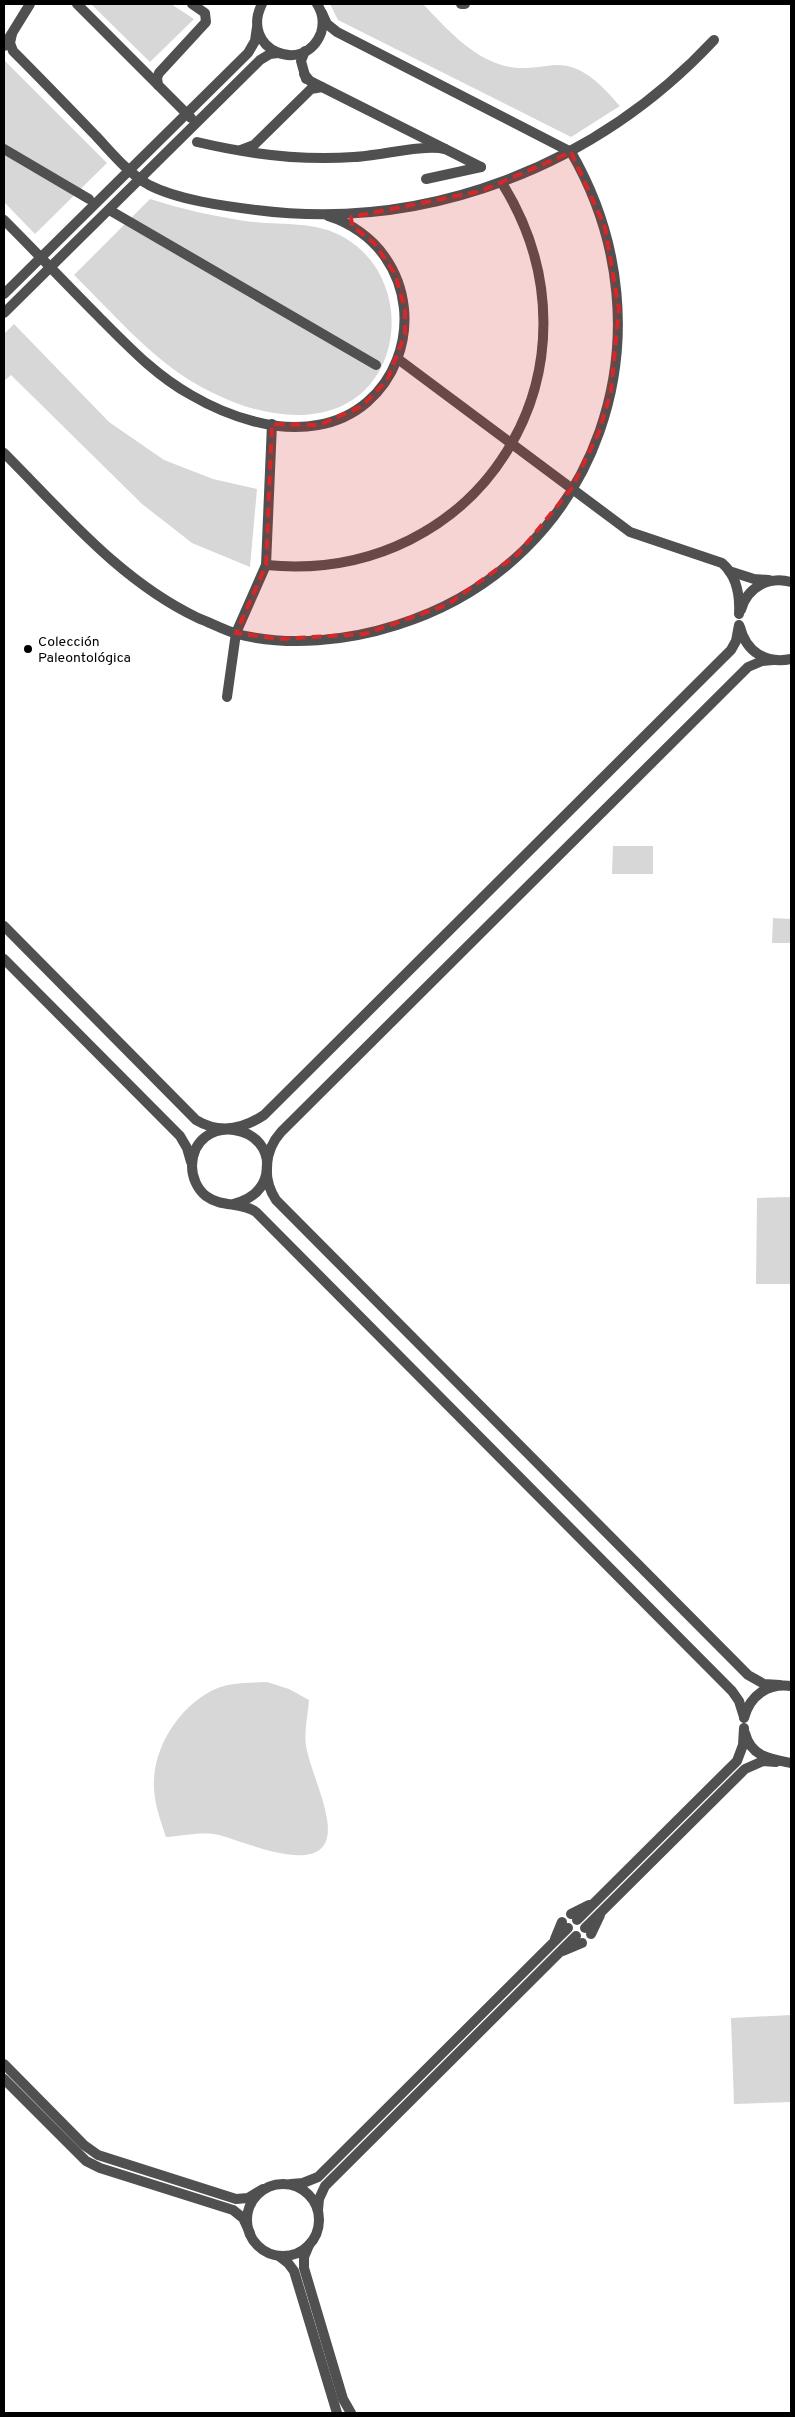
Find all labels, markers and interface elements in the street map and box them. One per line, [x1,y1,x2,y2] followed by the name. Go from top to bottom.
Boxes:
[38,634,131,667] place label: Colección Paleontológica
[22,643,34,655] marker: Colección Paleontológica

